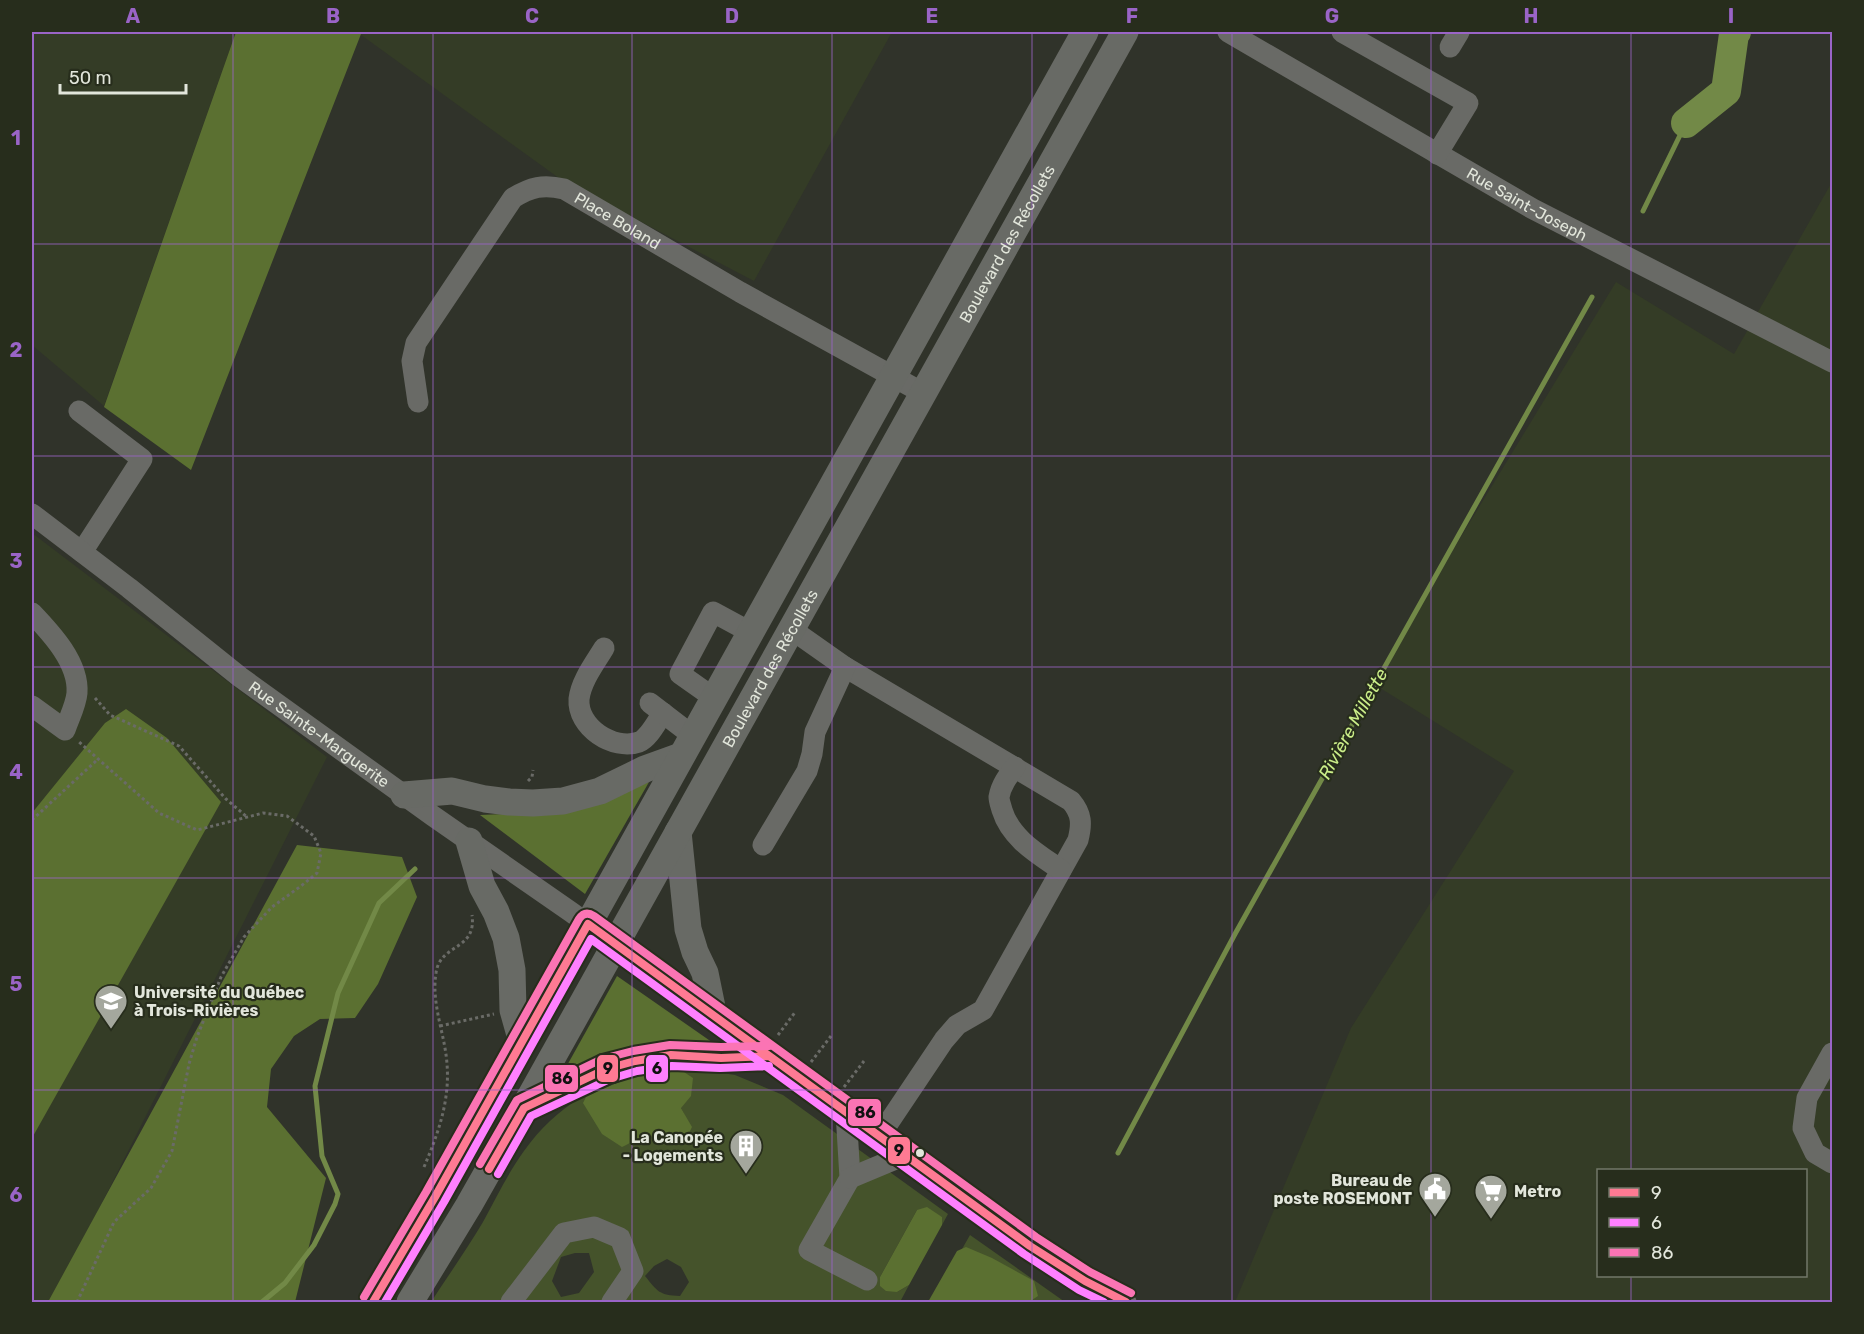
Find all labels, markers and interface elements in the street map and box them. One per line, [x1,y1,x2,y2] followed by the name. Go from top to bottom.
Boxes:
[126,4,141,28] text: A
[326,4,340,28] text: B
[525,4,539,28] text: C
[725,4,739,28] text: D
[926,4,938,28] text: E
[1126,4,1138,28] text: F
[1325,4,1339,28] text: G
[1524,4,1538,28] text: H
[1728,4,1734,28] text: I
[60,57,186,95] scale bar
[69,67,112,89] text: 50 m
[11,126,21,150] text: 1
[955,161,1058,326] street label: Boulevard des Récollets
[1463,163,1590,245] street label: Rue Saint-Joseph
[571,188,664,253] street label: Place Boland
[10,338,23,362] text: 2
[9,549,23,573] text: 3
[718,586,821,750] street label: Boulevard des Récollets
[1314,665,1392,783] water label: Rivière Millette
[245,677,393,791] street label: Rue Sainte-Marguerite
[9,760,23,784] text: 4
[10,972,23,996] text: 5
[93,983,129,1030] school or university icon: Université du Québec à Trois-Rivières
[134,983,304,1020] place label: Université du Québec à Trois-Rivières
[596,1054,619,1083] line badge: 9
[645,1054,669,1083] line badge: 6
[603,1059,613,1078] text: 9
[652,1059,662,1078] text: 6
[544,1064,579,1093] line badge: 86
[551,1069,573,1088] text: 86
[847,1098,882,1127] line badge: 86
[854,1103,876,1122] text: 86
[622,1128,723,1165] place label: La Canopée - Logements
[728,1128,764,1175] building icon: La Canopée - Logements
[887,1136,911,1165] line badge: 9
[894,1141,904,1160] text: 9
[914,1147,926,1159] unlabelled marker
[1597,1169,1807,1277] legend
[1273,1171,1412,1208] place label: Bureau de poste ROSEMONT
[1417,1171,1453,1218] public building icon: Bureau de poste ROSEMONT
[1473,1173,1509,1220] supermarket icon: Metro
[1514,1182,1561,1201] place label: Metro
[1651,1182,1662,1204] text: 9
[9,1183,23,1207] text: 6
[1651,1212,1662,1234] text: 6
[1651,1242,1673,1264] text: 86

